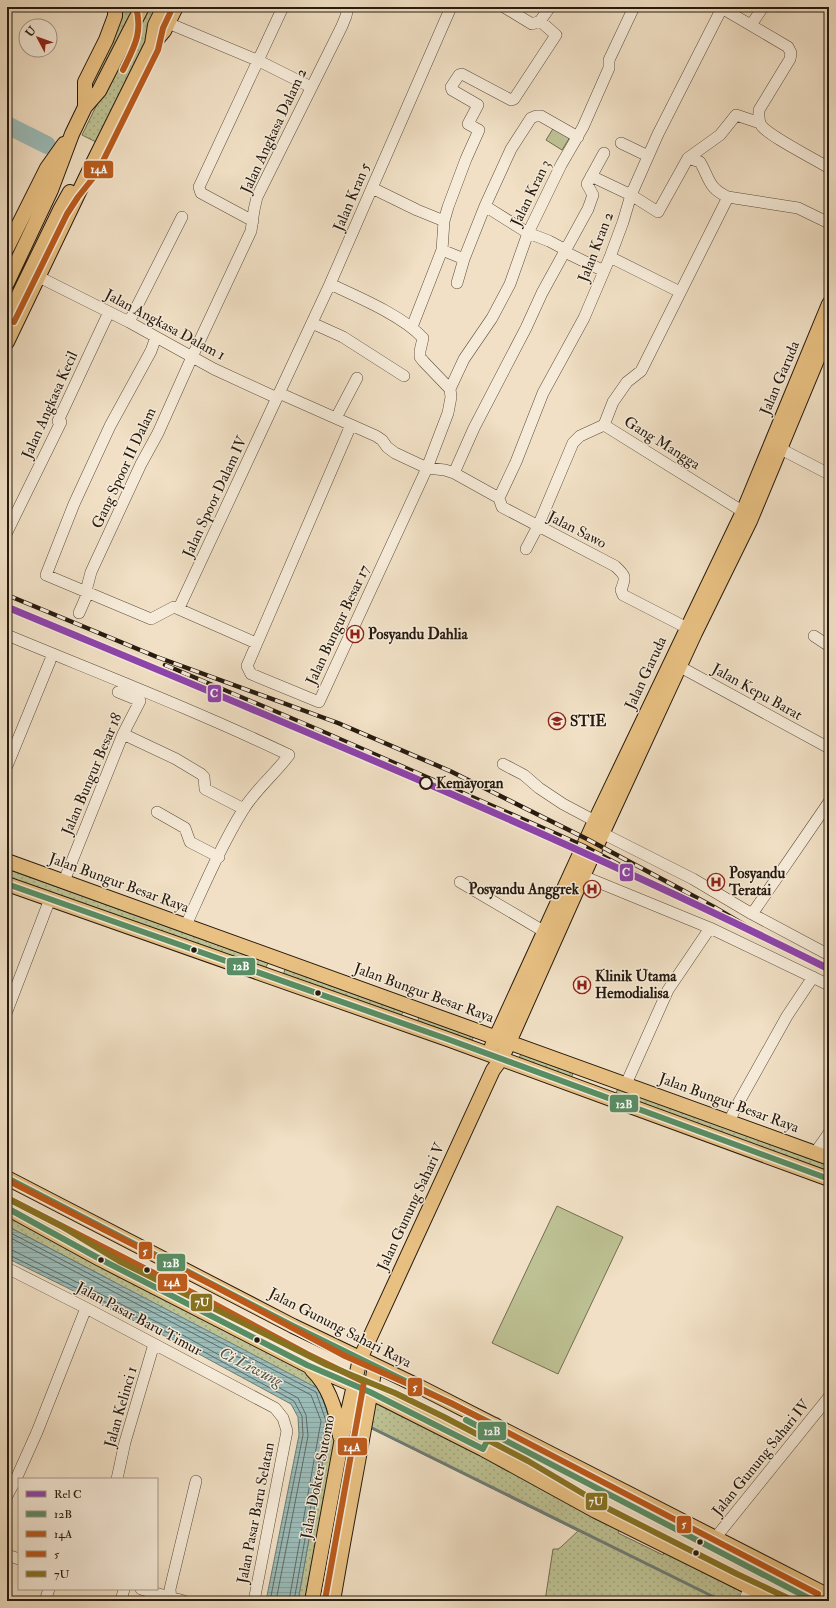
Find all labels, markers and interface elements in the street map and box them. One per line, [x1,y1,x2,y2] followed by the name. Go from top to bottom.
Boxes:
[18,18,58,58] north arrow
[23,23,39,40] text: U
[236,65,312,198] street label: Jalan Angkasa Dalam 2
[506,157,556,231] street label: Jalan Kran 3
[83,160,114,179] line badge: 14A
[329,160,376,235] street label: Jalan Kran 5
[91,163,108,177] text: 14A
[574,209,619,286] street label: Jalan Kran 2
[100,285,228,366] street label: Jalan Angkasa Dalam 1
[756,337,805,419] street label: Jalan Garuda
[17,348,83,463] street label: Jalan Angkasa Kecil
[88,404,161,532] street label: Gang Spoor II Dalam
[620,412,704,474] street label: Gang Mangga
[178,432,253,562] street label: Jalan Spoor Dalam IV
[543,507,610,554] street label: Jalan Sawo
[301,562,375,690] street label: Jalan Bungur Besar 17
[345,624,365,644] hospital icon: Posyandu Dahlia
[368,625,469,645] place label: Posyandu Dahlia
[620,633,672,714] street label: Jalan Garuda
[707,659,806,726] street label: Jalan Kepu Barat
[207,684,222,703] line badge: C
[210,687,218,700] text: C
[57,710,127,839] street label: Jalan Bungur Besar 18
[547,711,567,731] school or university icon: STIE
[570,712,607,731] place label: STIE
[436,774,504,794] place label: Kemayoran
[419,776,433,790] marker: Kemayoran
[45,848,192,918] street label: Jalan Bungur Besar Raya
[619,863,634,882] line badge: C
[728,864,786,900] place label: Posyandu Teratai
[622,866,630,879] text: C
[706,872,726,892] hospital icon: Posyandu Teratai
[582,879,602,899] hospital icon: Posyandu Anggrek
[469,880,580,900] place label: Posyandu Anggrek
[189,945,199,955] unlabelled marker
[226,957,256,976] line badge: 12B
[350,958,497,1028] street label: Jalan Bungur Besar Raya
[233,960,249,973] text: 12B
[595,967,677,1003] place label: Klinik Utama Hemodialisa
[572,975,592,995] hospital icon: Klinik Utama Hemodialisa
[313,988,323,998] unlabelled marker
[655,1068,802,1138] street label: Jalan Bungur Besar Raya
[609,1094,639,1113] line badge: 12B
[616,1098,632,1111] text: 12B
[373,1139,450,1275] street label: Jalan Gunung Sahari V
[138,1241,153,1260] line badge: 5
[143,1245,148,1258] text: 5
[156,1253,186,1272] line badge: 12B
[96,1255,106,1265] unlabelled marker
[163,1257,179,1270] text: 12B
[142,1265,152,1275] unlabelled marker
[157,1273,188,1292] line badge: 14A
[164,1276,181,1290] text: 14A
[71,1277,206,1361] street label: Jalan Pasar Baru Timur
[264,1283,415,1374] street label: Jalan Gunung Sahari Raya
[190,1293,213,1312] line badge: 7U
[195,1296,210,1309] text: 7U
[252,1335,262,1345] unlabelled marker
[216,1343,287,1392] water label: Ci Liwung
[100,1364,143,1451] street label: Jalan Kelinci 1
[407,1377,423,1397] line badge: 5
[413,1381,418,1394] text: 5
[707,1395,816,1522] street label: Jalan Gunung Sahari IV
[296,1413,340,1542] street label: Jalan Dokter Sutomo
[477,1421,507,1441] line badge: 12B
[484,1425,500,1438] text: 12B
[337,1437,368,1456] line badge: 14A
[233,1441,280,1586] street label: Jalan Pasar Baru Selatan
[344,1441,361,1455] text: 14A
[18,1478,158,1590] legend
[54,1487,82,1502] text: Rel C
[585,1492,608,1511] line badge: 7U
[589,1495,604,1508] text: 7U
[54,1507,72,1522] text: 12B
[676,1515,692,1534] line badge: 5
[682,1518,687,1531] text: 5
[54,1527,73,1542] text: 14A
[695,1537,705,1547] unlabelled marker
[54,1547,60,1562] text: 5
[691,1548,701,1558] unlabelled marker
[54,1567,70,1582] text: 7U

